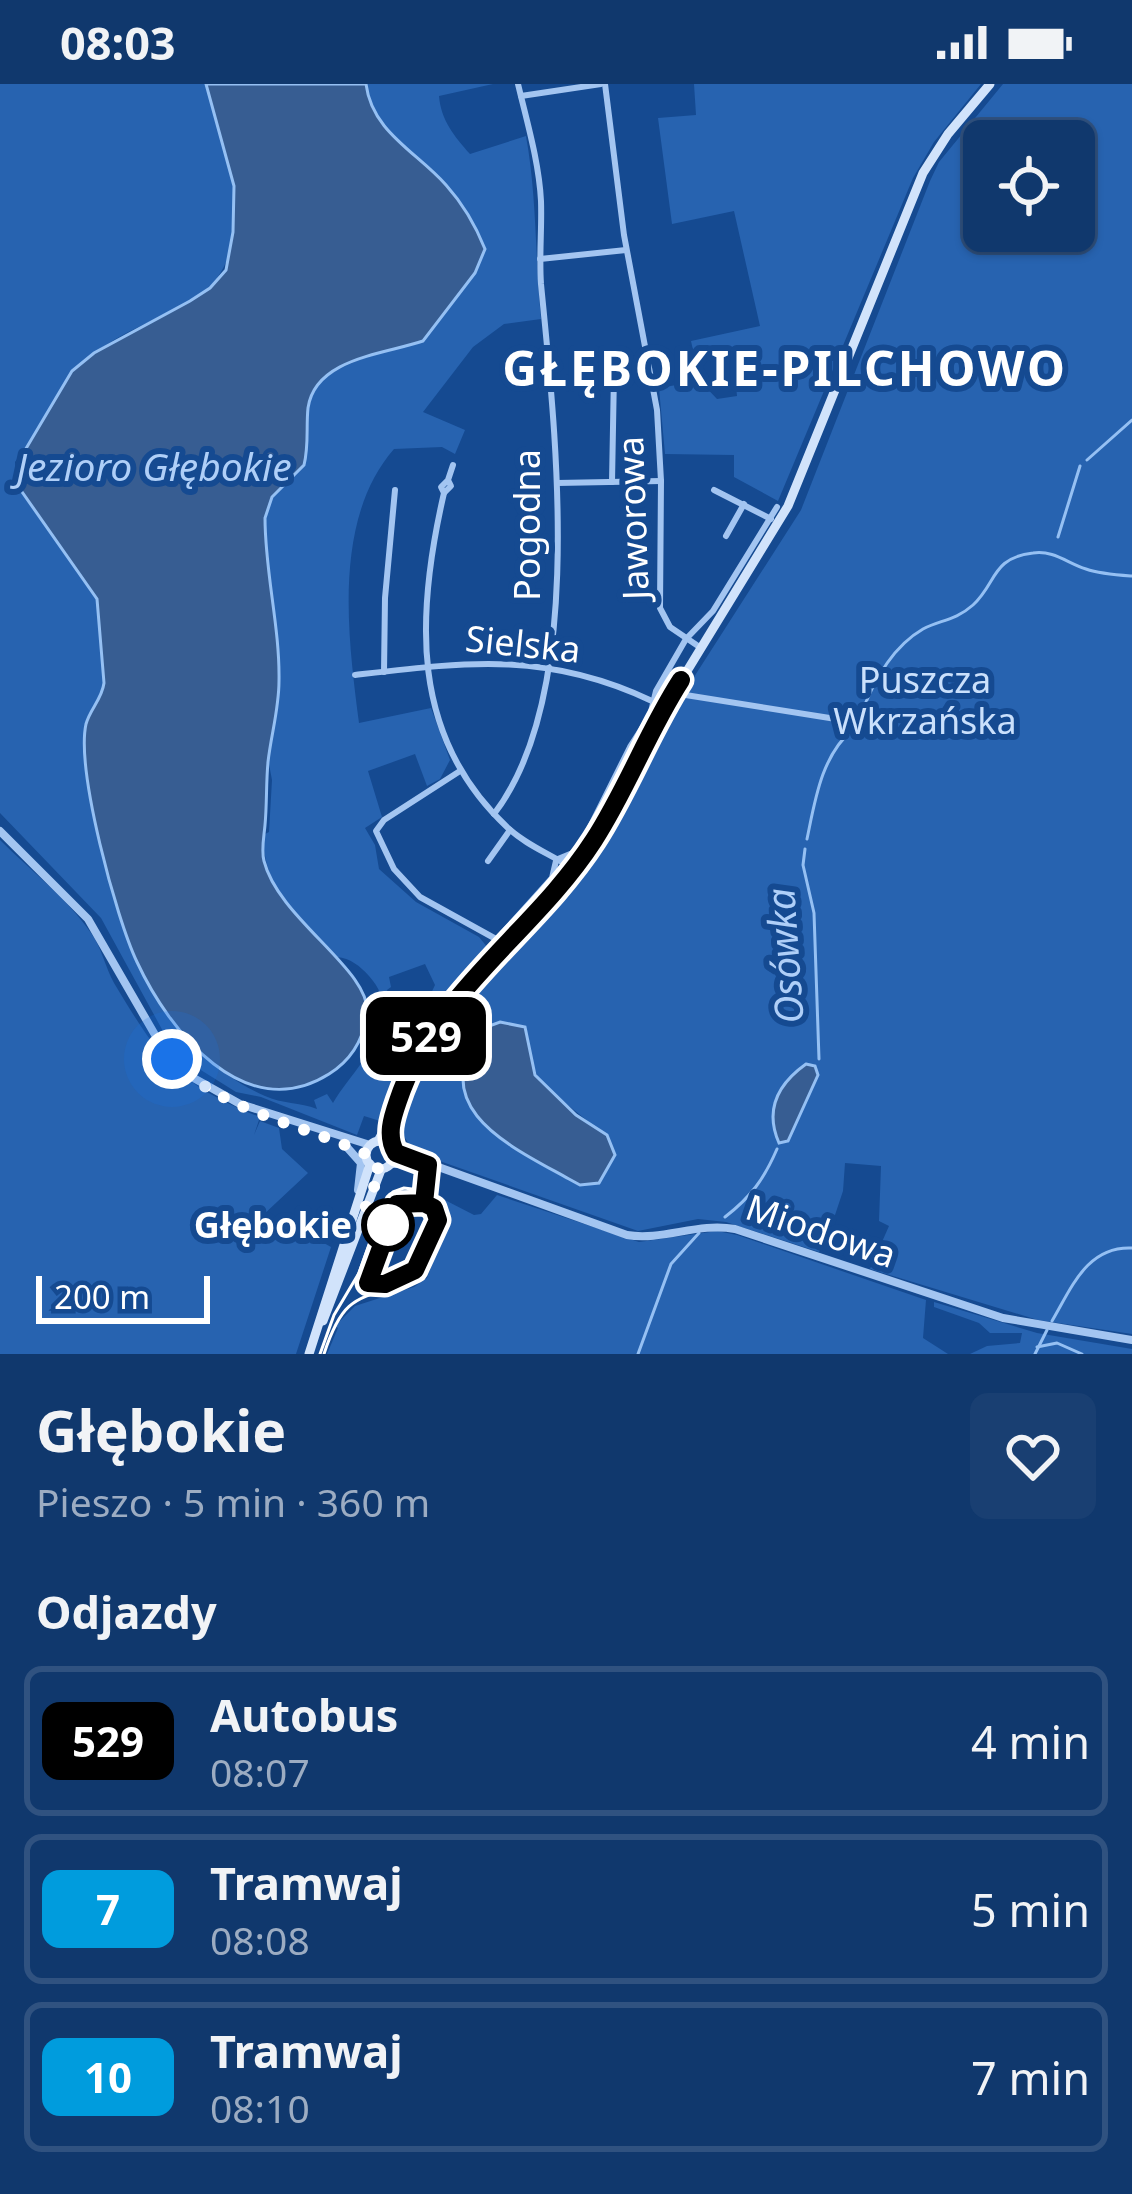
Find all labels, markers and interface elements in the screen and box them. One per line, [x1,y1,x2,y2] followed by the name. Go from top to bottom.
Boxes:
[60,12,176,73] text: 08:03
[963,120,1095,252] map controls
[963,120,1095,252] button: locate
[502,335,1068,400] district label: GŁĘBOKIE-PILCHOWO
[605,435,660,604] street label: Jaworowa
[9,439,292,492] water label: Jezioro Głębokie
[502,449,551,601] street label: Pogodna
[463,613,583,674] street label: Sielska
[833,655,1017,745] park label: Puszcza Wkrzańska
[752,887,815,1026] water label: Osówka
[357,997,495,1075] line badge: 529
[390,1007,462,1064] text: 529
[142,1029,202,1089] your location
[740,1182,903,1279] street label: Miodowa
[194,1200,352,1249] place label: Głębokie
[363,1200,413,1250] marker: Głębokie
[36,1270,210,1323] scale bar
[54,1274,150,1319] text: 200 m
[36,1391,286,1469] text: Głębokie
[970,1393,1096,1519] button: heart
[36,1475,430,1528] text: Pieszo · 5 min · 360 m
[36,1581,217,1642] text: Odjazdy
[210,1684,398,1745] text: Autobus
[971,1711,1090,1772] text: 4 min
[72,1712,144,1769] text: 529
[210,1745,310,1798] text: 08:07
[210,1852,403,1913] text: Tramwaj
[971,1879,1090,1940] text: 5 min
[96,1880,120,1937] text: 7
[210,1913,310,1966] text: 08:08
[210,2020,403,2081] text: Tramwaj
[971,2047,1090,2108] text: 7 min
[84,2048,132,2105] text: 10
[210,2081,310,2134] text: 08:10

